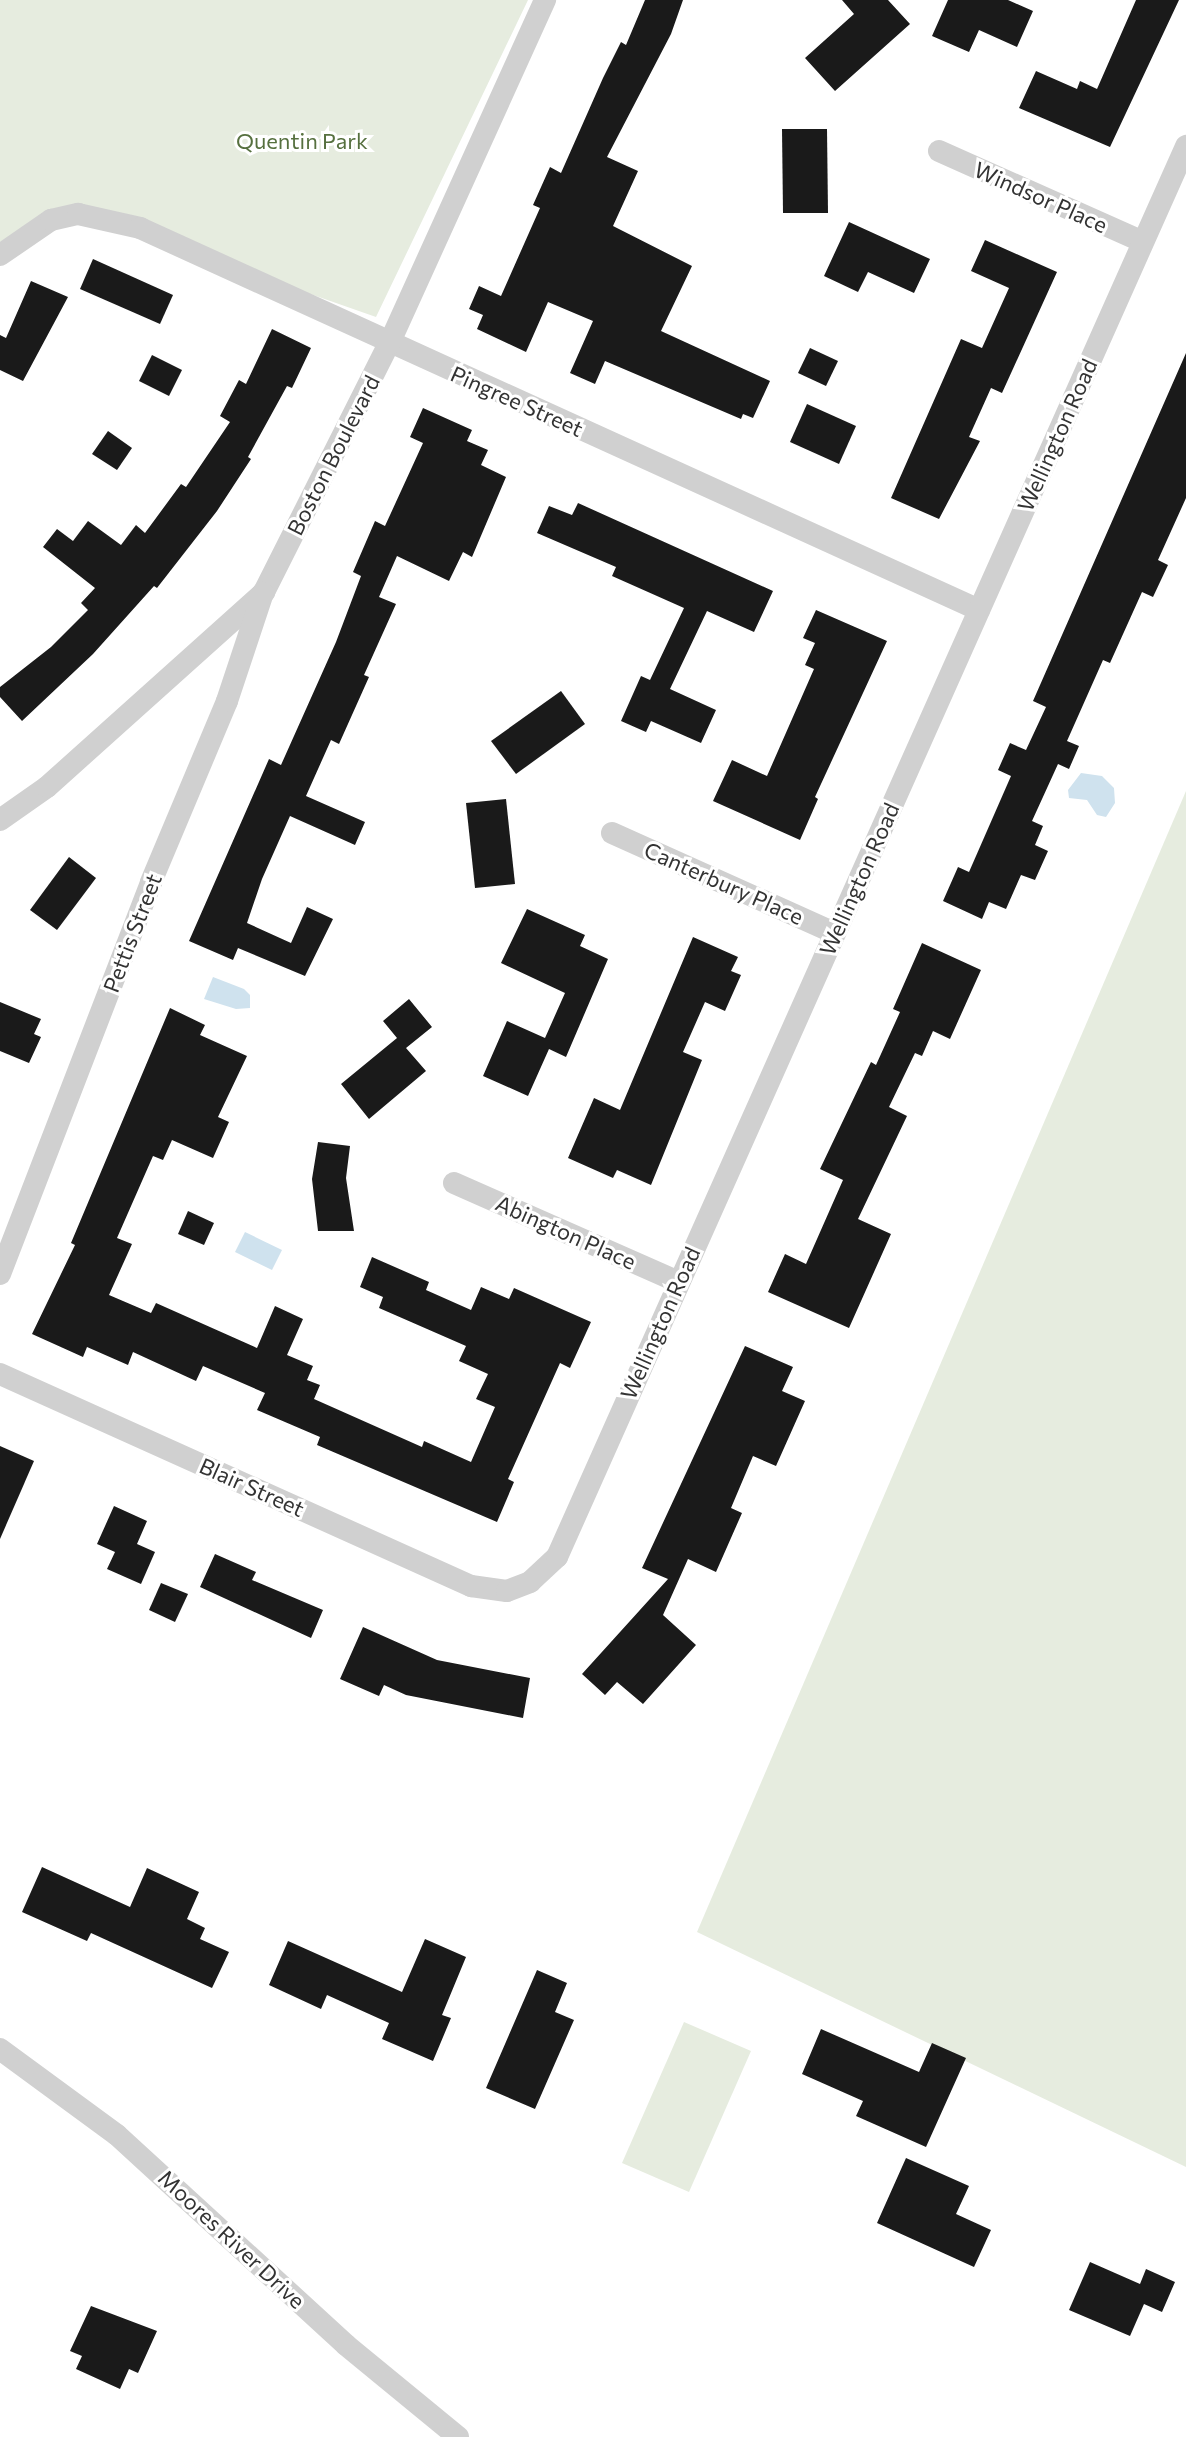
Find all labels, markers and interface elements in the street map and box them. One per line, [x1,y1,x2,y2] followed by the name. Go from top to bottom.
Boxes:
[236,128,368,154] park label: Quentin Park
[970,156,1112,238] street label: Windsor Place
[1012,355,1102,515] street label: Wellington Road
[447,360,587,442] street label: Pingree Street
[281,371,385,539] street label: Boston Boulevard
[814,799,904,959] street label: Wellington Road
[640,836,808,930] street label: Canterbury Place
[97,870,167,996] street label: Pettis Street
[492,1189,640,1275] street label: Abington Place
[615,1243,705,1403] street label: Wellington Road
[195,1452,309,1522] street label: Blair Street
[153,2164,311,2314] street label: Moores River Drive

